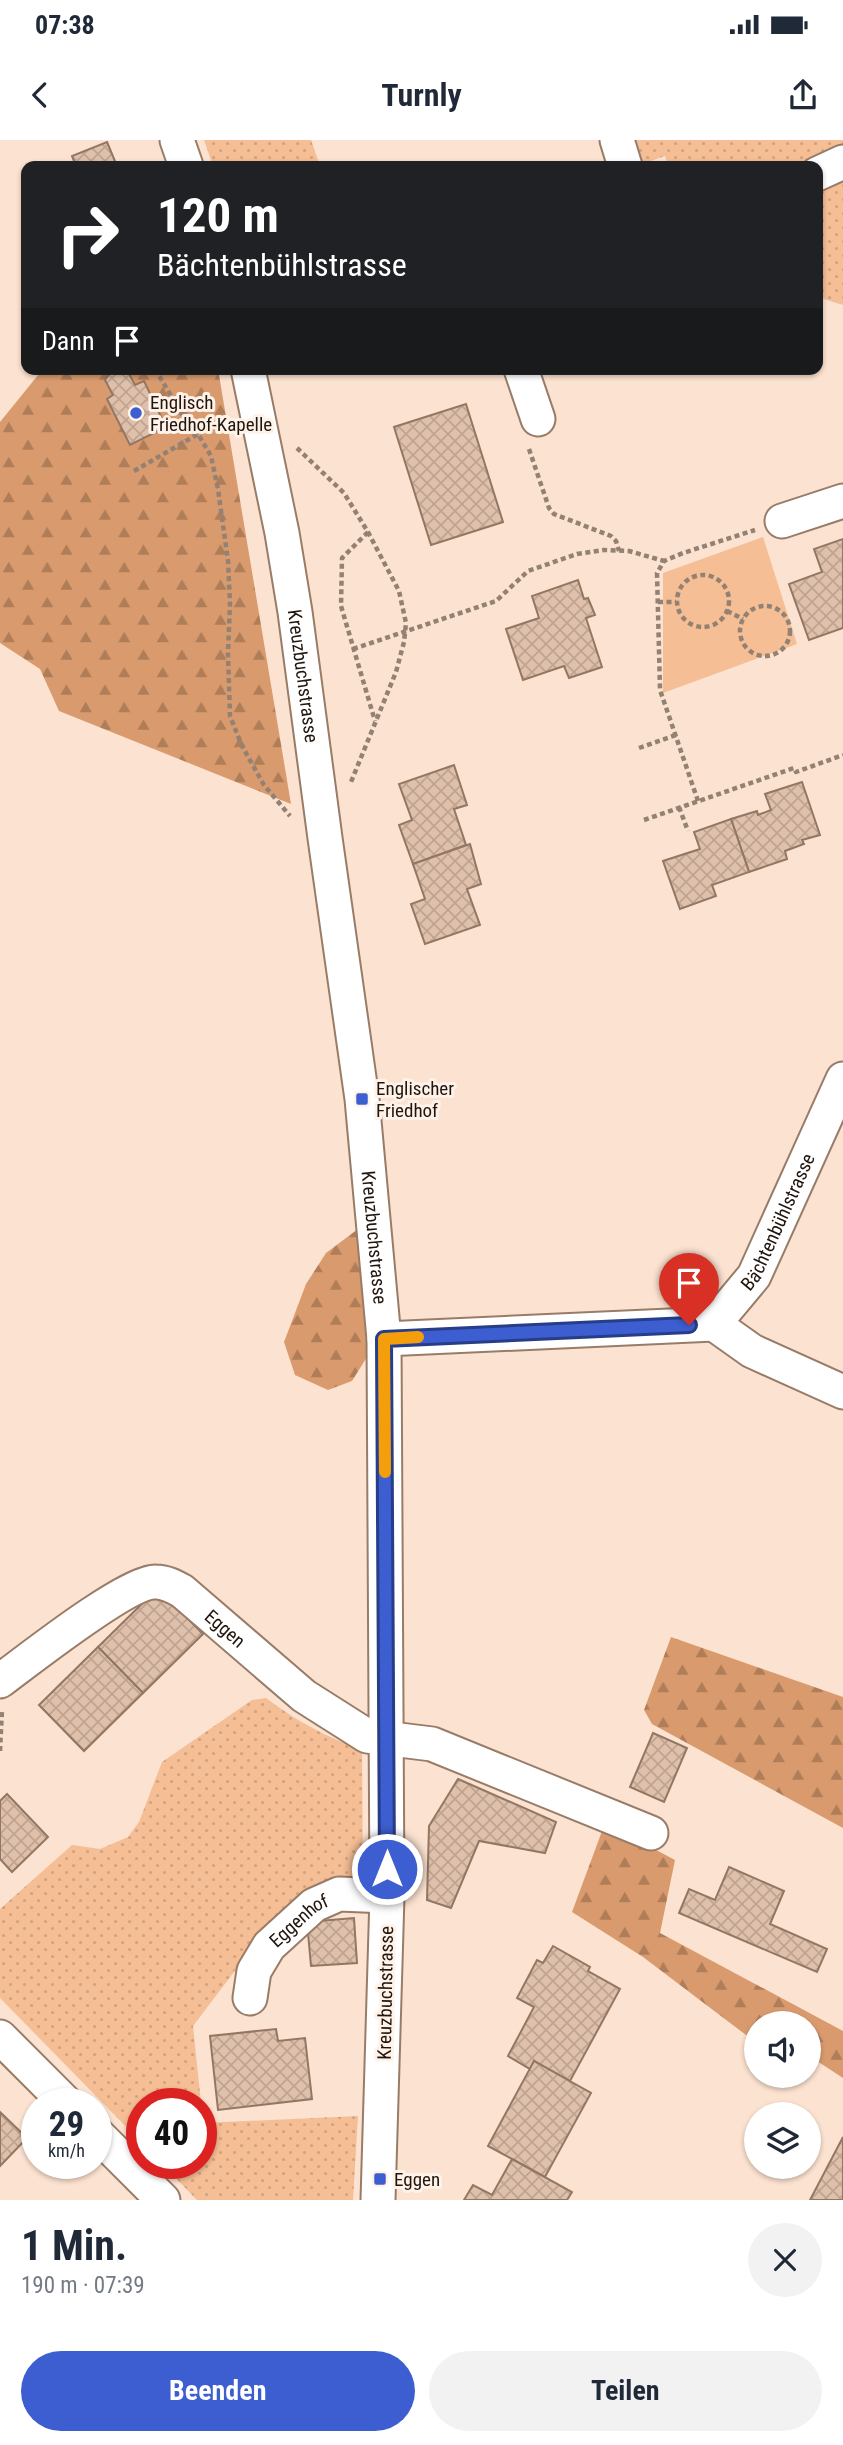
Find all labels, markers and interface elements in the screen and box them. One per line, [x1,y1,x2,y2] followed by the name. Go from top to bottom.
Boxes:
[35,10,95,40] text: 07:38
[21,76,59,114] icon: back
[381,76,462,114] text: Turnly
[784,76,822,114] icon: share
[157,187,279,244] text: 120 m
[42,189,133,280] icon: right
[157,246,407,284] text: Bächtenbühlstrasse
[108,322,146,360] icon: arrive
[42,326,94,356] text: Dann
[150,391,272,436] place label: Englisch Friedhof-Kapelle
[128,405,144,421] marker: Englisch Friedhof-Kapelle
[283,608,323,744] street label: Kreuzbuchstrasse
[376,1077,454,1122] place label: Englischer Friedhof
[354,1091,370,1107] marker: Englischer Friedhof
[736,1150,820,1295] street label: Bächtenbühlstrasse
[357,1170,392,1305] street label: Kreuzbuchstrasse
[659,1253,719,1325] pin
[670,1264,708,1302] icon: arrive
[200,1605,250,1652] street label: Eggen
[350,1832,424,1906] position arrow
[265,1889,332,1952] street label: Eggenhof
[373,1926,398,2060] street label: Kreuzbuchstrasse
[744,2011,821,2179] map controls
[744,2011,821,2088] button: sound
[126,2088,217,2179] speed limit sign: 40
[744,2102,821,2179] button: layers
[49,2104,84,2145] text: 29
[48,2140,85,2161] text: km/h
[394,2168,440,2191] place label: Eggen
[372,2171,388,2187] marker: Eggen
[21,2221,127,2270] text: 1 Min.
[748,2223,822,2297] button: close
[21,2272,145,2299] text: 190 m · 07:39
[21,2351,415,2431] button: Beenden
[429,2351,822,2431] button: Teilen

